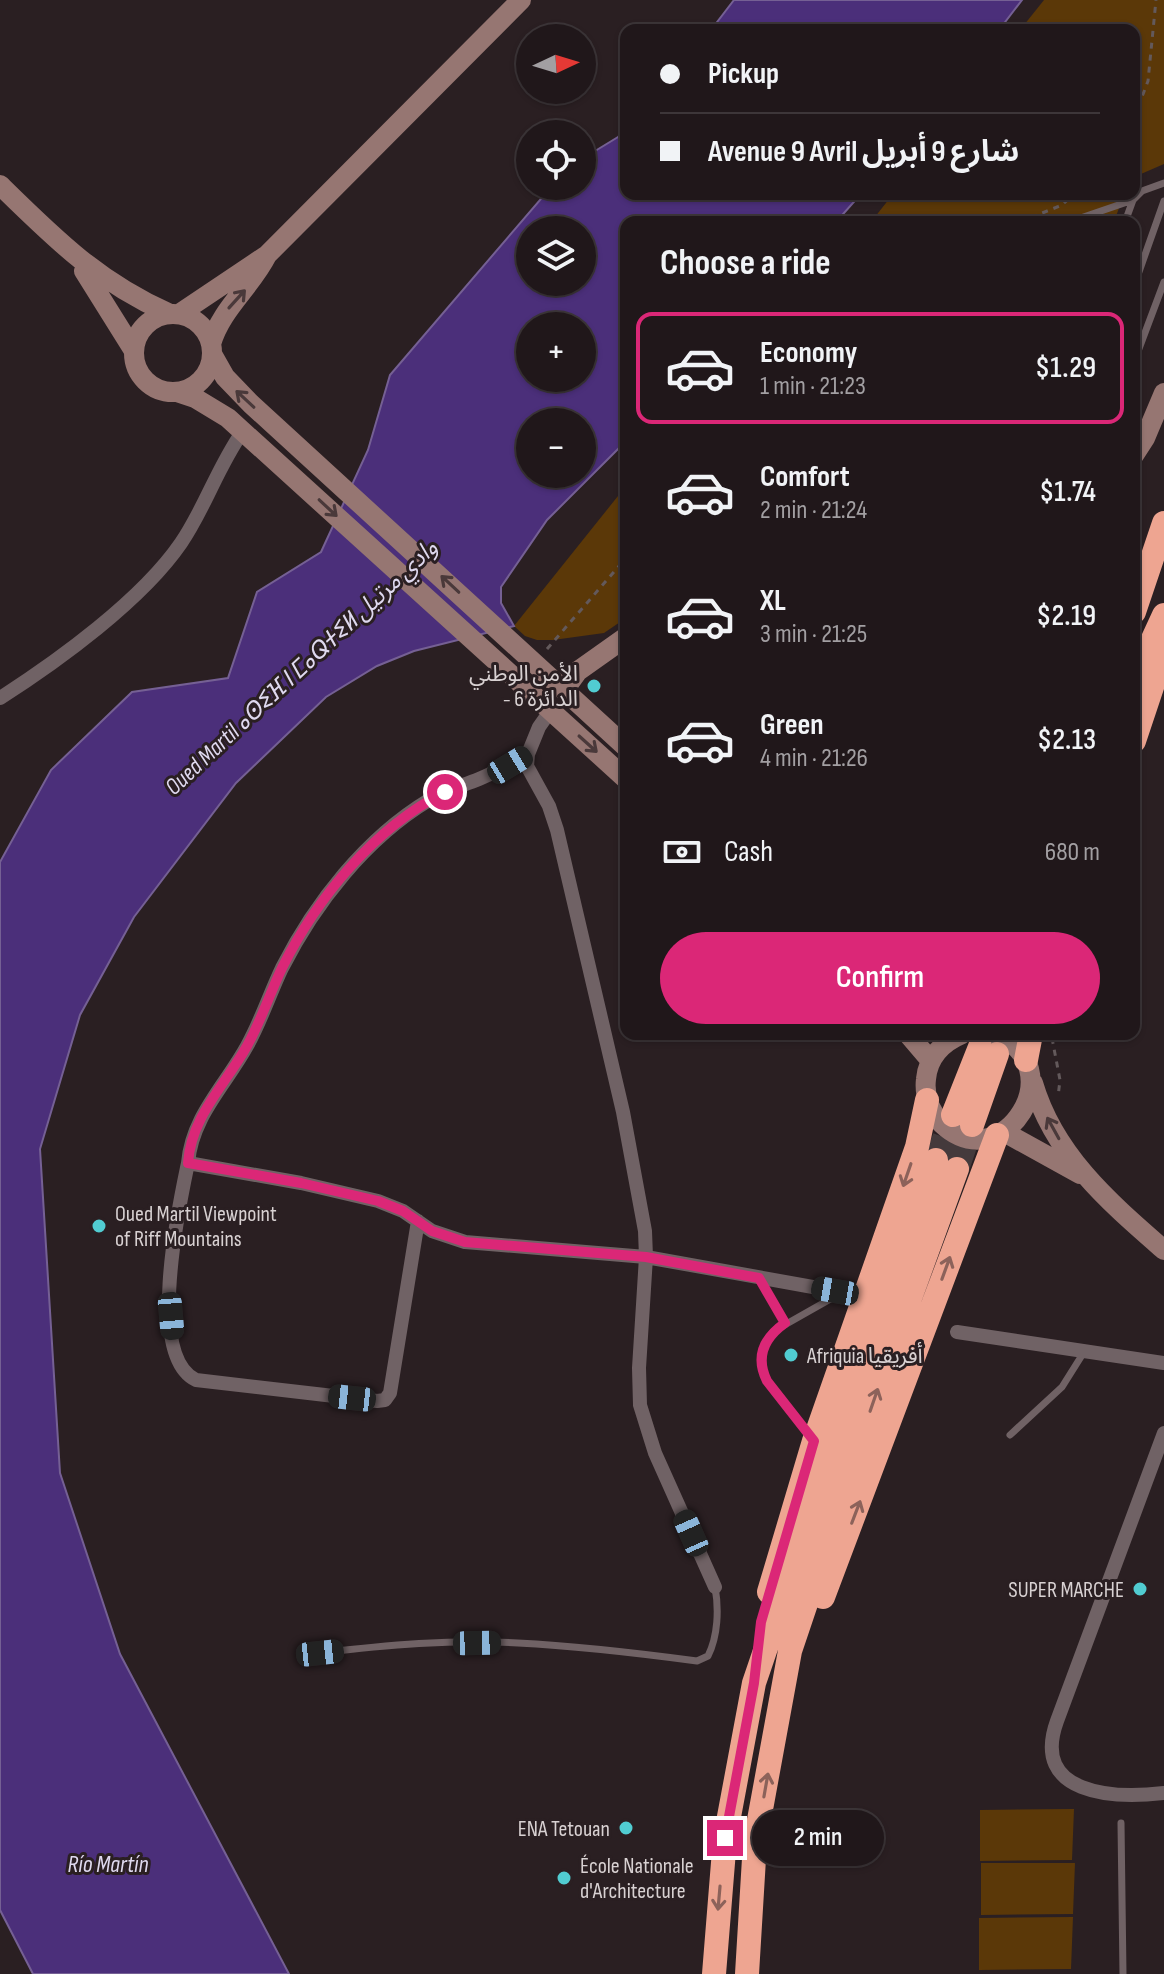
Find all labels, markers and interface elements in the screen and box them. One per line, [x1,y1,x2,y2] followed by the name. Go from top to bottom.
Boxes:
[516,24,596,104] north arrow
[516,24,596,488] map controls
[708,56,779,92] text: Pickup
[516,120,596,200] button: locate
[708,134,1019,170] text: Avenue 9 Avril شارع 9 أبريل
[516,216,596,296] button: layers
[660,242,831,285] text: Choose a ride
[228,289,246,309] one-way arrow
[516,312,596,392] button: +
[664,332,736,404] icon: car
[760,335,857,371] text: Economy
[1035,350,1096,386] text: $1.29
[760,371,866,402] text: 1 min · 21:23
[236,390,256,408] one-way arrow
[516,408,596,488] button: −
[664,456,736,528] icon: car
[760,459,850,495] text: Comfort
[1039,474,1096,510] text: $1.74
[760,495,867,526] text: 2 min · 21:24
[318,499,338,518] one-way arrow
[159,533,446,804] water label: Oued Martil ⴰⵙⵉⴼ ⵏ ⵎⴰⵕⵜⵉⵍ وادي مرتيل
[440,576,460,594] one-way arrow
[664,580,736,652] icon: car
[760,583,786,619] text: XL
[1036,598,1096,634] text: $2.19
[760,619,867,650] text: 3 min · 21:25
[469,661,578,713] place label: الأمن الوطني - الدائرة 6
[585,677,603,695] marker: الأمن الوطني - الدائرة 6
[664,704,736,776] icon: car
[760,707,824,743] text: Green
[1037,722,1096,758] text: $2.13
[578,735,598,753] one-way arrow
[483,742,537,788] car
[760,743,868,774] text: 4 min · 21:26
[427,774,463,810] route start
[660,830,704,874] icon: cash
[724,834,773,870] text: Cash
[1045,837,1100,868] text: 680 m
[660,932,1100,1024] button: Confirm
[1045,1116,1060,1140] one-way arrow
[899,1162,914,1187] one-way arrow
[115,1201,277,1253] place label: Oued Martil Viewpoint of Riff Mountains
[90,1217,108,1235] marker: Oued Martil Viewpoint of Riff Mountains
[940,1256,955,1281] one-way arrow
[809,1275,861,1307] car
[157,1291,185,1341] car
[806,1342,923,1370] place label: Afriquia أفريقيا
[782,1346,800,1364] marker: Afriquia أفريقيا
[327,1384,377,1412] car
[868,1388,883,1413] one-way arrow
[850,1500,864,1524] one-way arrow
[670,1506,712,1560] car
[1008,1577,1124,1604] place label: SUPER MARCHE
[1131,1580,1149,1598] marker: SUPER MARCHE
[453,1631,501,1655] car
[295,1639,345,1667] car
[759,1773,774,1798] one-way arrow
[753,1810,885,1866] callout: 2 min
[518,1816,610,1843] place label: ENA Tetouan
[617,1819,635,1837] marker: ENA Tetouan
[707,1820,743,1856] route end
[794,1822,842,1853] text: 2 min
[67,1850,149,1879] water label: Río Martín
[580,1853,694,1905] place label: École Nationale d'Architecture
[555,1869,573,1887] marker: École Nationale d'Architecture
[711,1884,726,1911] one-way arrow

